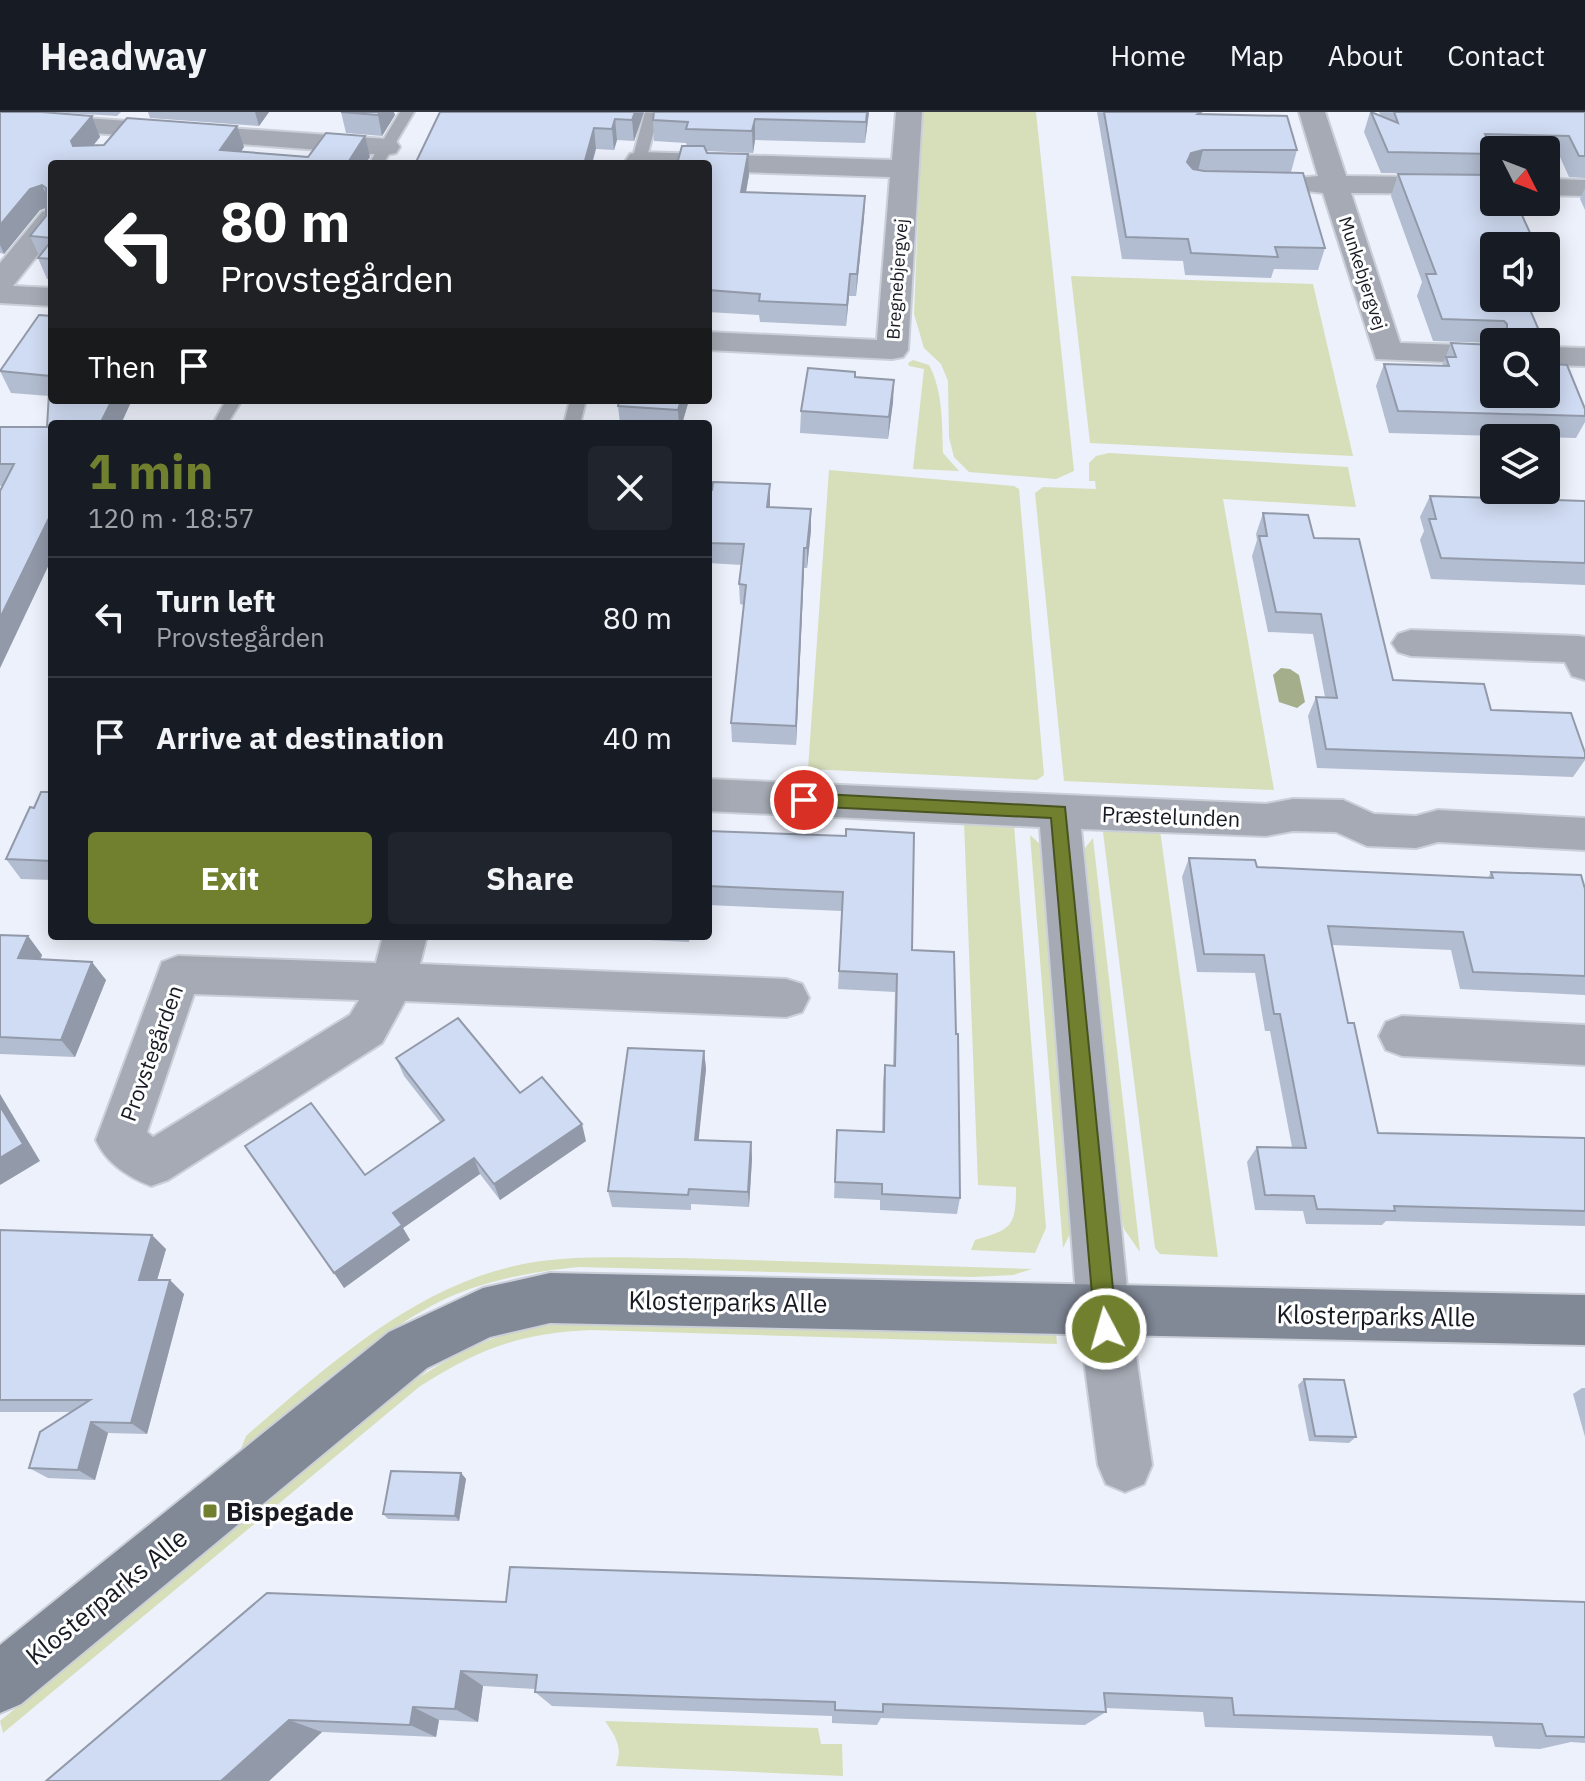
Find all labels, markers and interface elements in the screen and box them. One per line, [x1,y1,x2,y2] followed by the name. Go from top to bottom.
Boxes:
[40,31,207,80] text: Headway
[1110,37,1186,74] text: Home
[1230,37,1284,74] text: Map
[1328,37,1403,74] text: About
[1447,37,1545,74] text: Contact
[1480,136,1560,216] north arrow
[1480,136,1560,504] map controls
[220,185,350,257] text: 80 m
[88,192,192,296] icon: left
[1334,213,1392,333] street label: Munkebjergvej
[881,218,913,340] street label: Bregnebjergvej
[1480,232,1560,312] button: sound
[220,255,454,302] text: Provstegården
[1480,328,1560,408] button: search
[172,344,216,388] icon: arrive
[88,347,156,386] text: Then
[1480,424,1560,504] button: layers
[88,440,213,502] text: 1 min
[588,446,672,530] button: close
[88,501,254,535] text: 120 m · 18:57
[156,581,275,620] text: Turn left
[88,595,132,639] icon: left
[603,598,672,637] text: 80 m
[156,620,325,654] text: Provstegården
[88,715,132,759] icon: arrive
[156,718,444,757] text: Arrive at destination
[603,718,672,757] text: 40 m
[770,766,838,834] pin
[782,778,826,822] icon: arrive
[1101,799,1241,833] street label: Præstelunden
[88,832,372,924] button: Exit
[388,832,672,924] button: Share
[113,981,189,1125] street label: Provstegården
[628,1282,828,1320] street label: Klosterparks Alle
[1064,1287,1148,1371] position arrow
[1276,1296,1476,1334] street label: Klosterparks Alle
[226,1494,354,1528] place label: Bispegade
[201,1502,219,1520] marker: Bispegade
[18,1520,194,1672] street label: Klosterparks Alle

